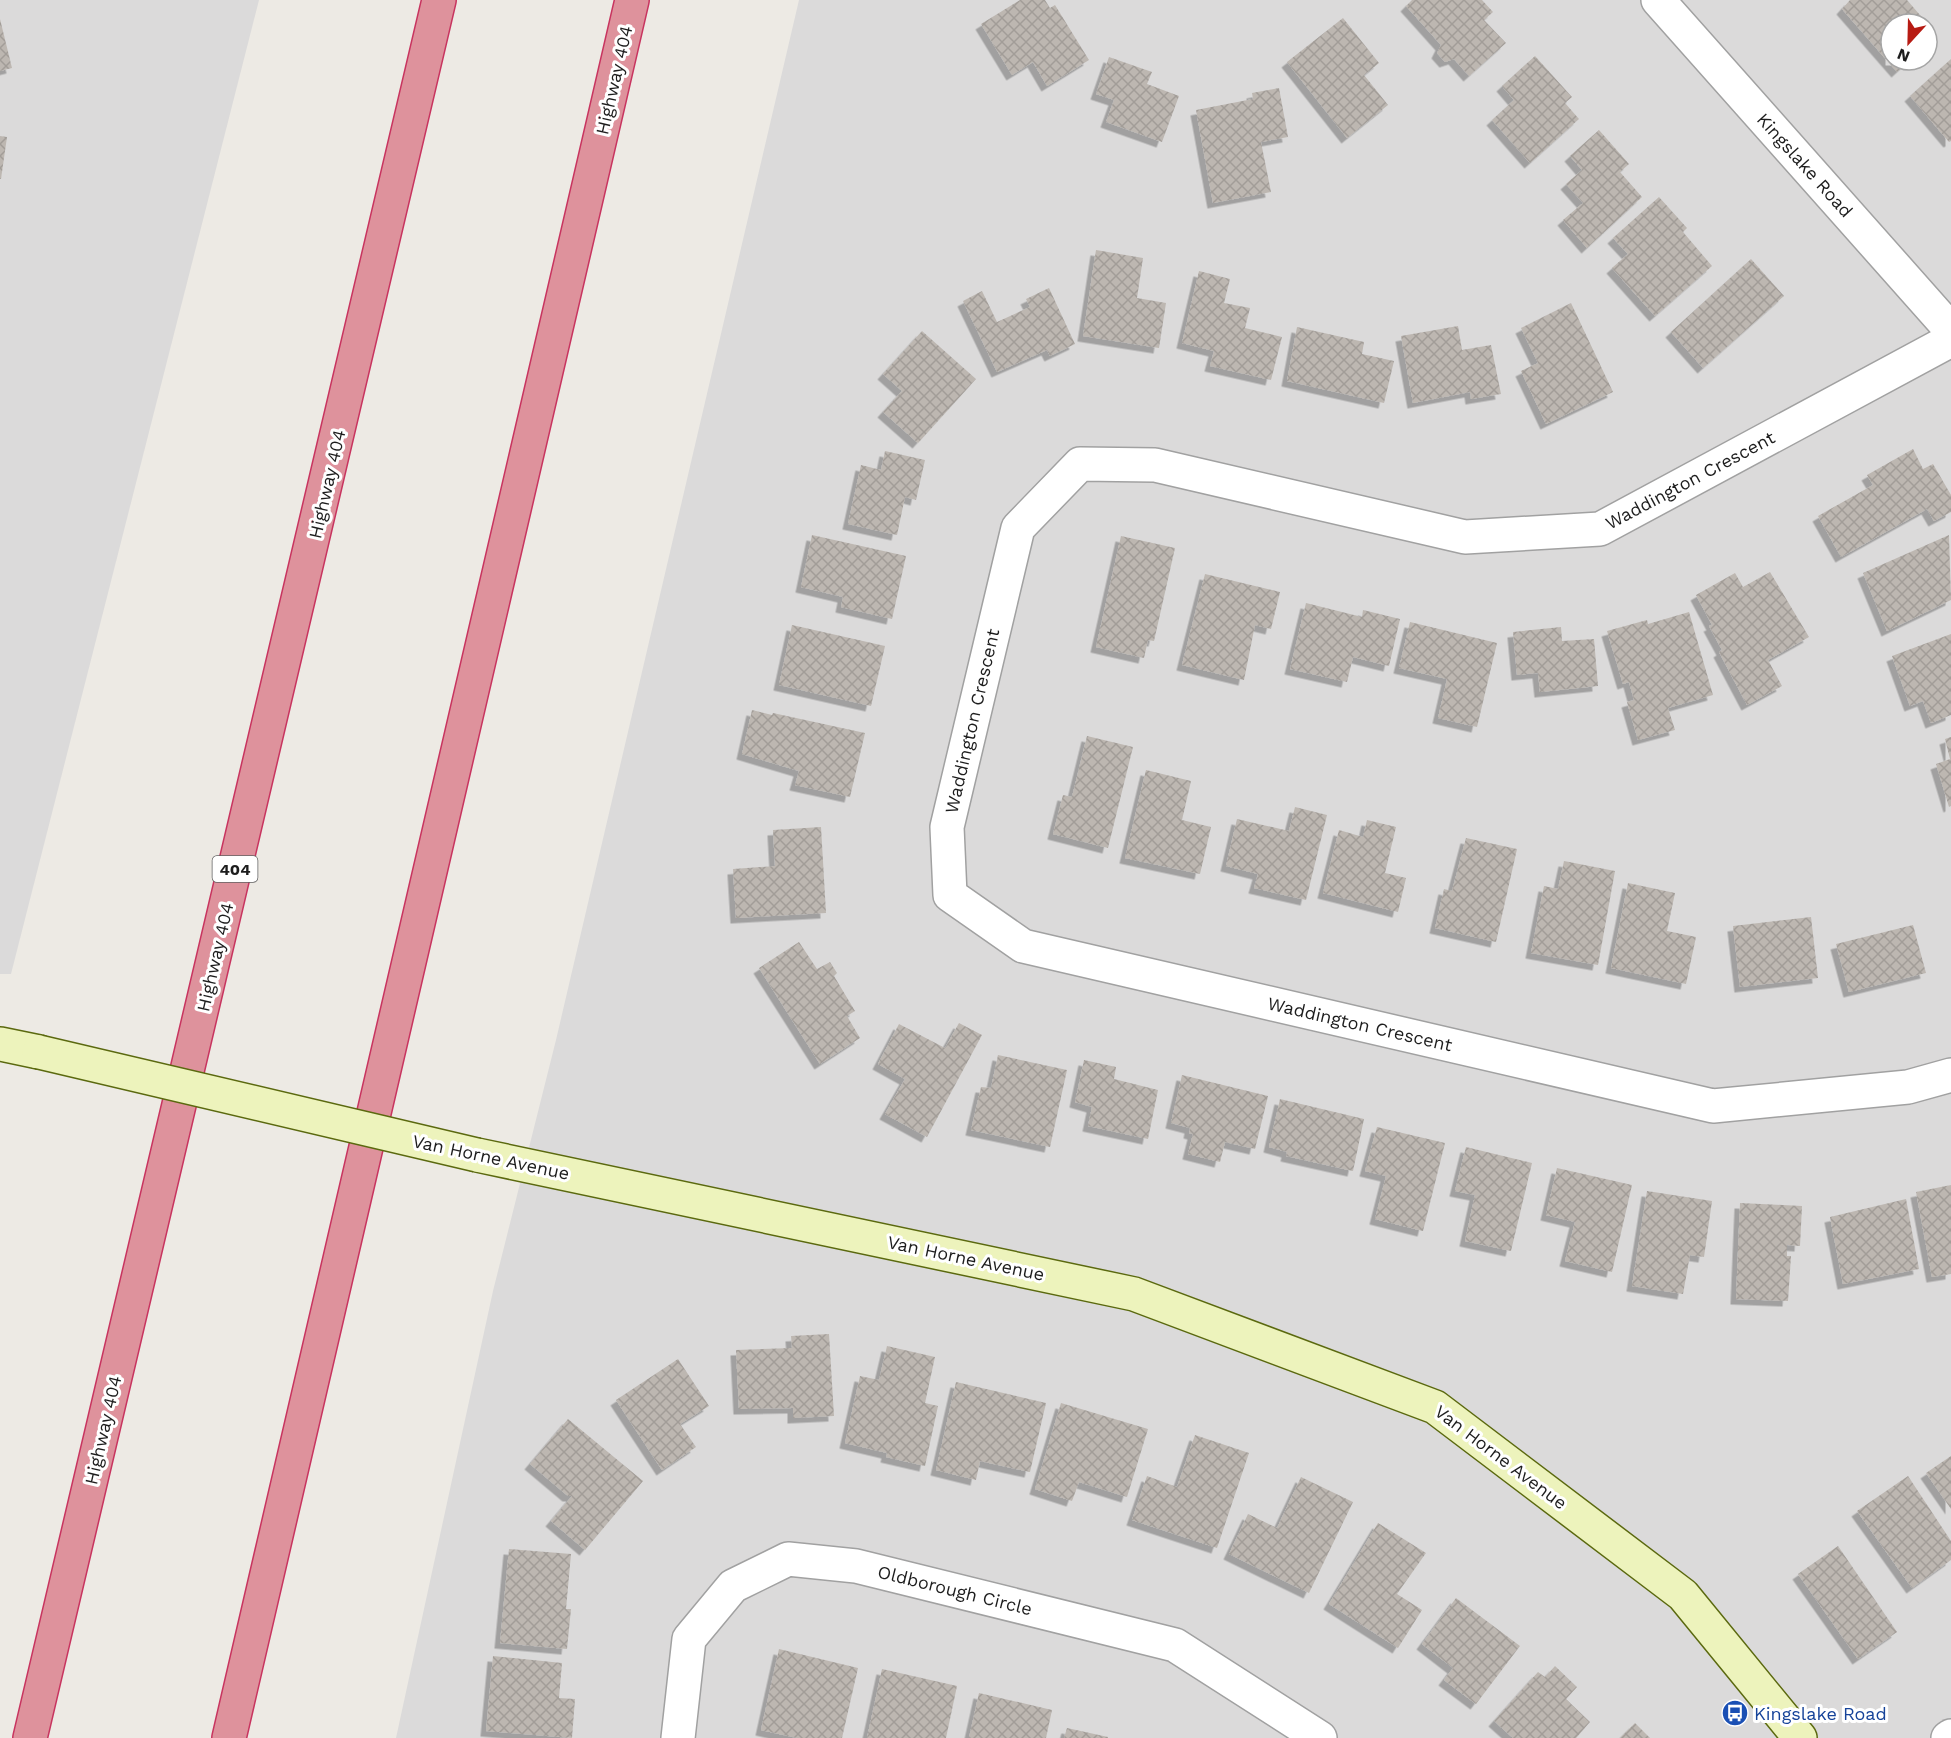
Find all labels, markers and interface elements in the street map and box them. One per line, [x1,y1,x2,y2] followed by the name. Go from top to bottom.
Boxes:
[1879,12,1939,72] north arrow
[591,23,637,137] street label: Highway 404
[1895,44,1913,66] text: N
[1753,109,1857,221] street label: Kingslake Road
[1602,426,1779,534] street label: Waddington Crescent
[304,427,350,541] street label: Highway 404
[941,626,1004,815] street label: Waddington Crescent
[212,856,258,882] road number: 404
[192,900,238,1014] street label: Highway 404
[1266,993,1455,1056] street label: Waddington Crescent
[411,1130,571,1184] street label: Van Horne Avenue
[886,1231,1046,1285] street label: Van Horne Avenue
[80,1373,126,1487] street label: Highway 404
[1431,1401,1571,1513] street label: Van Horne Avenue
[876,1561,1034,1619] street label: Oldborough Circle
[1720,1698,1750,1728] bus stop icon: Kingslake Road
[1754,1703,1887,1724] place label: Kingslake Road

